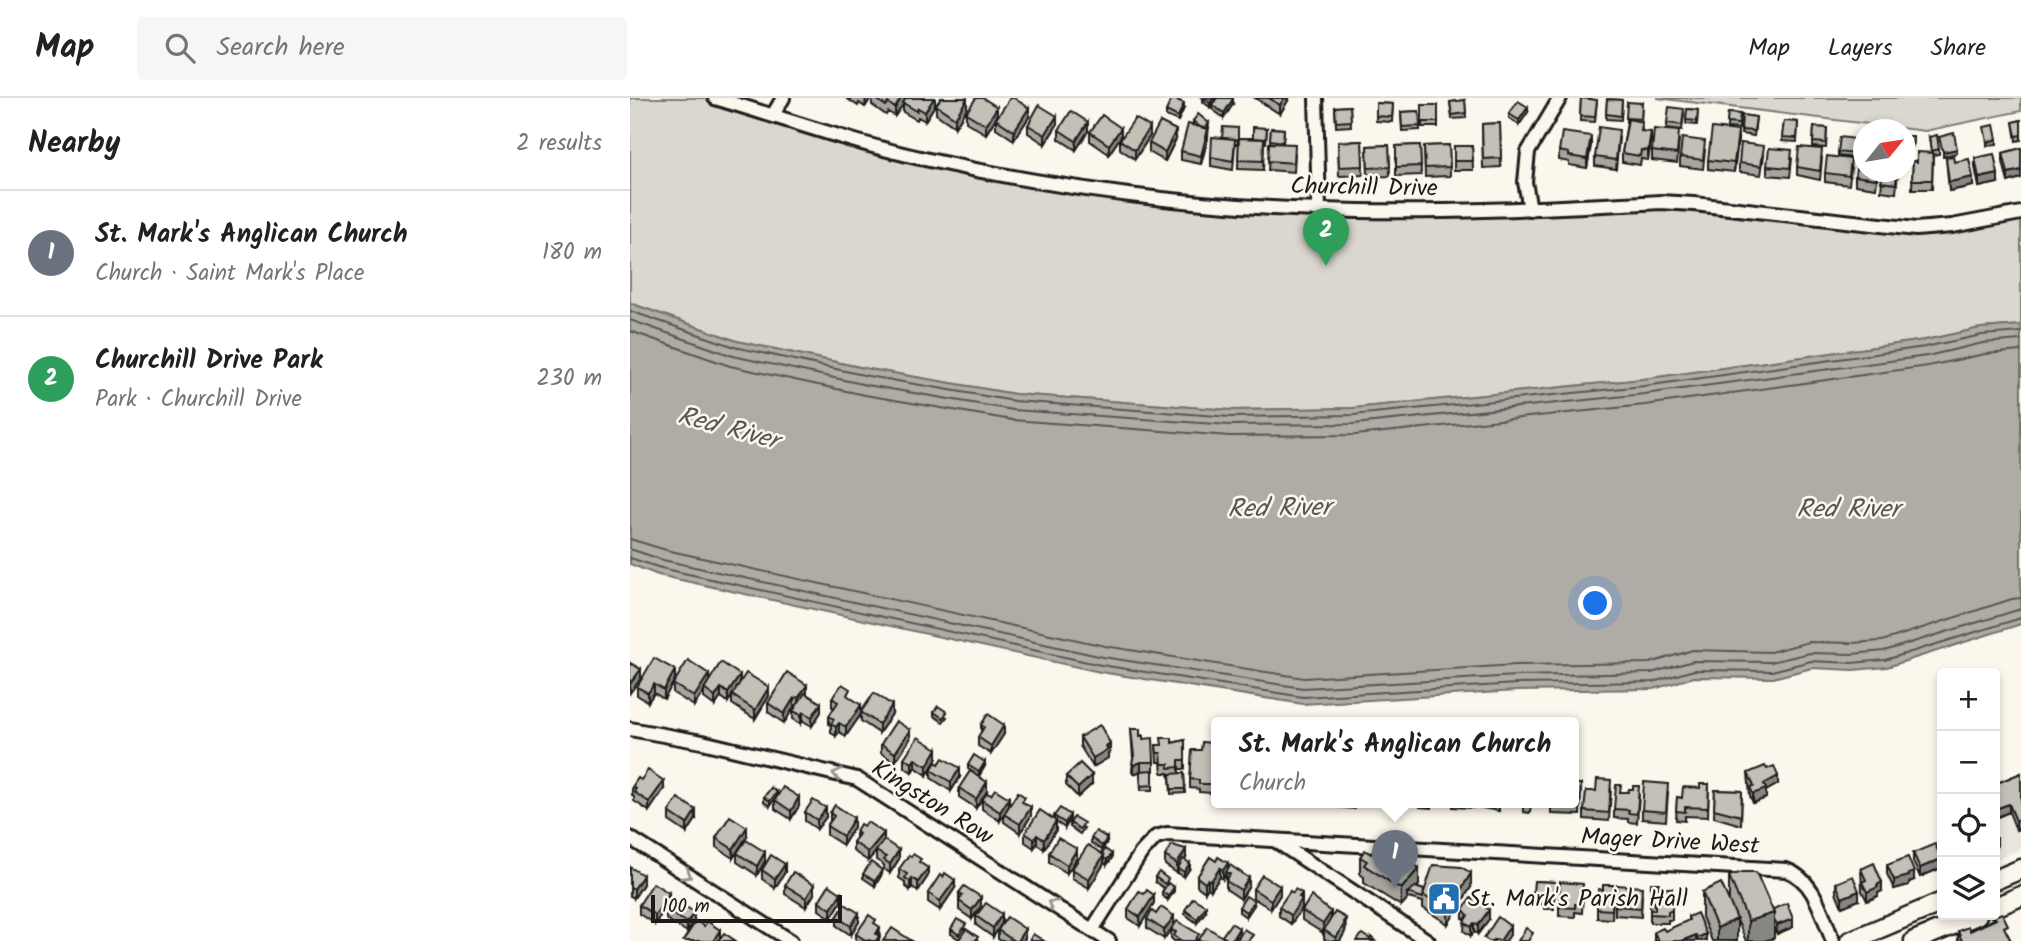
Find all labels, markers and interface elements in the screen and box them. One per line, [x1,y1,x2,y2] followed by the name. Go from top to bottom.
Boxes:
[137,17,627,80] search box
[35,22,95,75] text: Map
[217,27,345,69] text: Search here
[161,29,199,67] icon: search
[1748,29,1790,68] text: Map
[1828,29,1892,68] text: Layers
[1930,29,1986,68] text: Share
[1853,119,1916,182] north arrow
[28,120,120,168] text: Nearby
[516,126,602,162] text: 2 results
[1290,167,1438,209] street label: Churchill Drive
[1303,208,1349,266] pin: 2
[95,214,408,256] text: St. Mark's Anglican Church
[48,235,54,271] text: 1
[542,235,602,271] text: 180 m
[95,256,364,292] text: Church · Saint Mark's Place
[95,340,323,382] text: Churchill Drive Park
[44,361,58,397] text: 2
[536,361,602,397] text: 230 m
[95,382,302,418] text: Park · Churchill Drive
[673,395,788,464] water label: Red River
[1227,487,1336,531] water label: Red River
[1797,489,1905,531] water label: Red River
[1578,586,1612,620] your location
[1937,668,2000,920] map controls
[1937,668,2000,731] button: +
[1211,717,1579,808] popup
[1239,724,1551,766] text: St. Mark's Anglican Church
[1937,731,2000,794] button: −
[863,750,1002,857] street label: Kingston Row
[1239,766,1306,802] text: Church
[831,768,843,783] one-way arrow
[1937,794,2000,857] button: locate
[1580,818,1761,866] street label: Mager Drive West
[1372,830,1418,888] pin: 1
[1937,857,2000,920] button: layers
[680,866,693,879] one-way arrow
[1425,880,1463,918] public building icon: St. Mark's Parish Hall
[1468,880,1688,919] place label: St. Mark's Parish Hall
[651,892,842,924] scale bar
[662,892,710,922] text: 100 m
[1047,900,1060,913] one-way arrow

